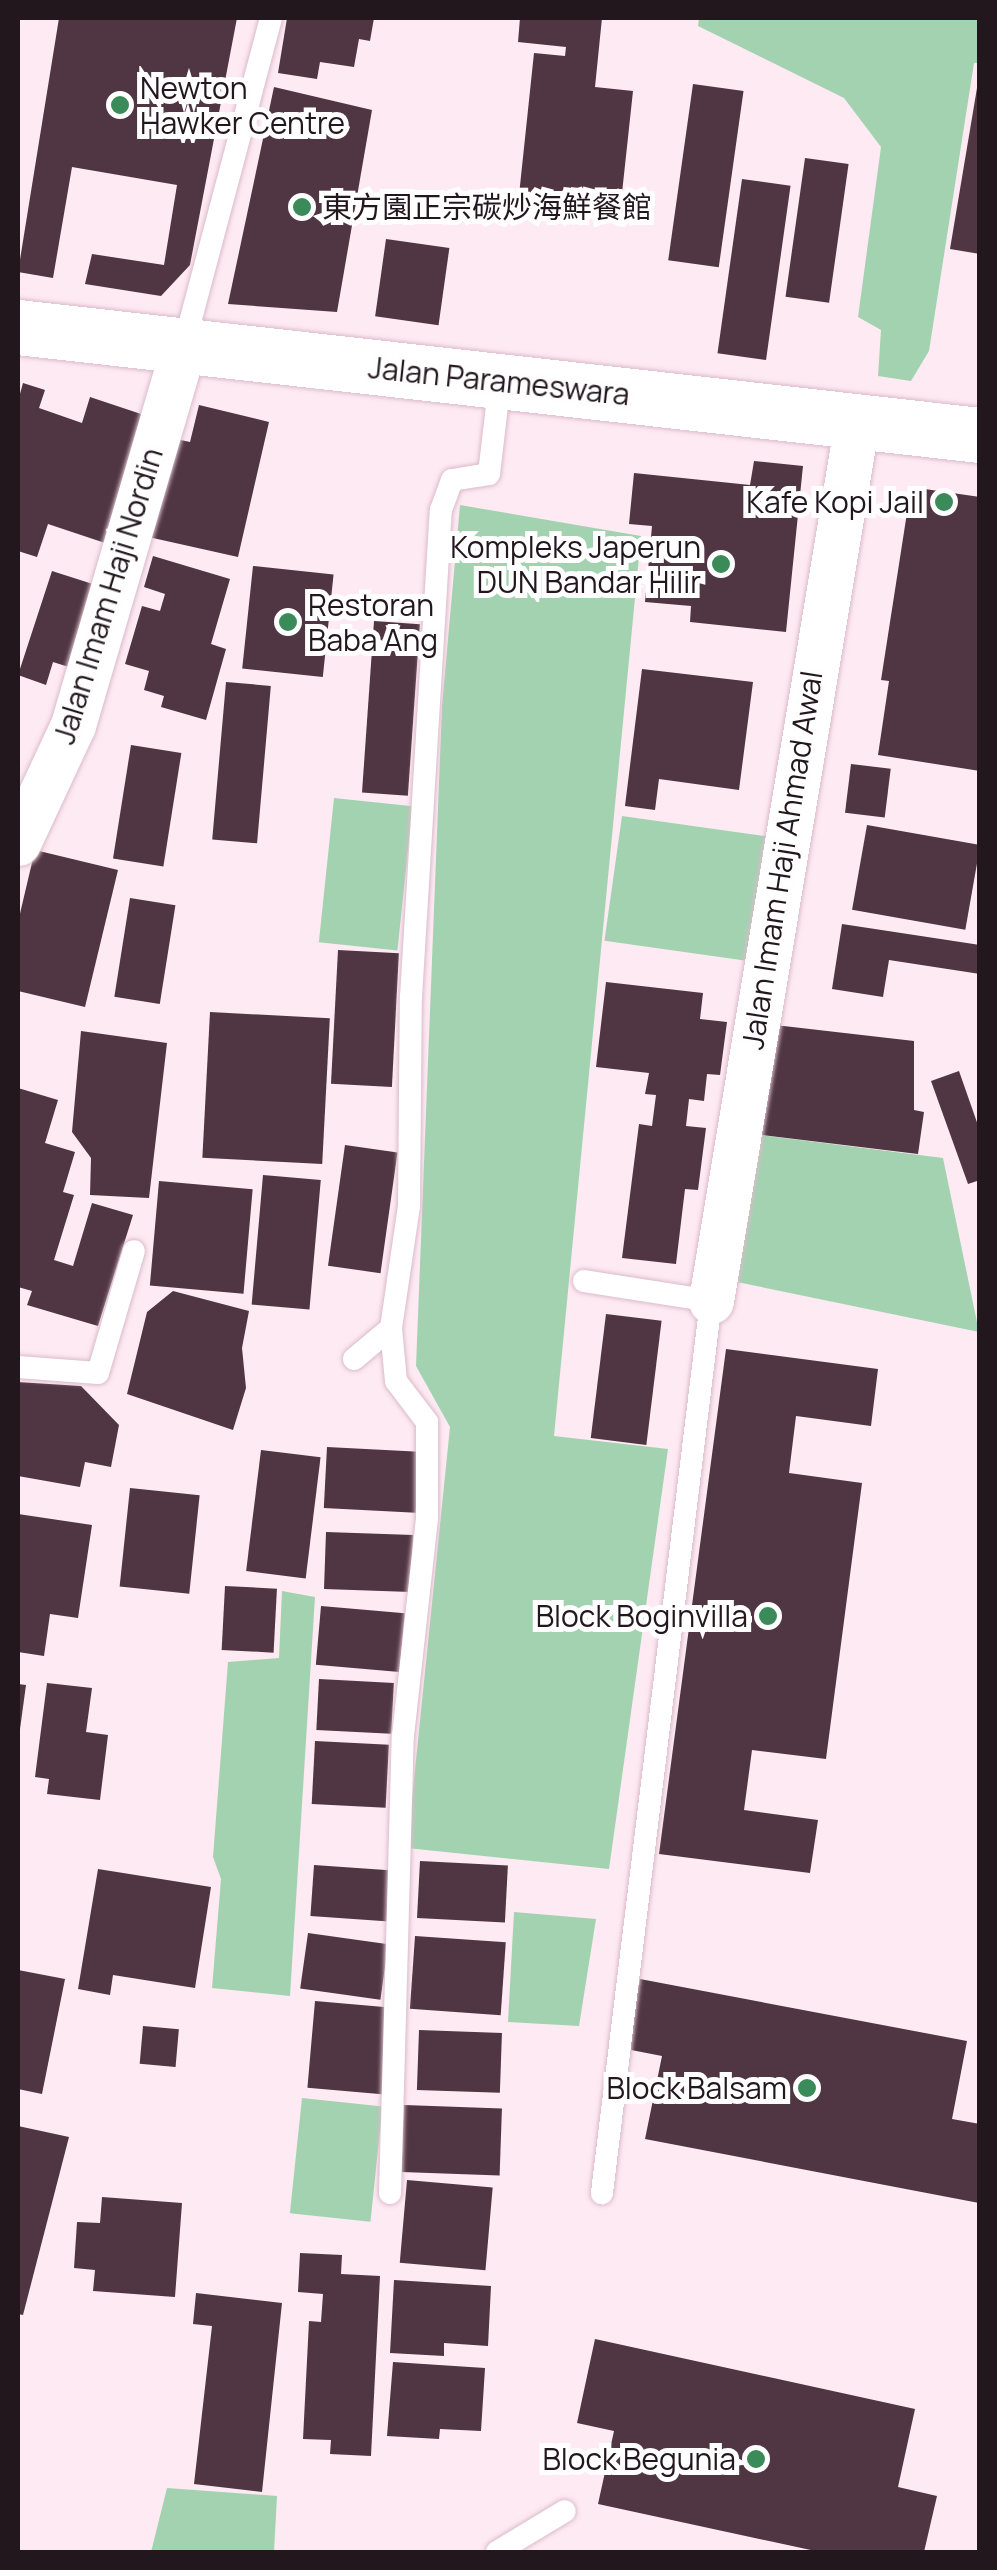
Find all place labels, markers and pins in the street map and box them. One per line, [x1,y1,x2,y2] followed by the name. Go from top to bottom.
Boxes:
[140,70,345,140] place label: Newton Hawker Centre
[109,94,131,116] marker: Newton Hawker Centre
[322,189,652,225] place label: 東方園正宗碳炒海鮮餐館
[291,196,313,218] marker: 東方園正宗碳炒海鮮餐館
[746,484,924,520] place label: Kafe Kopi Jail
[933,491,955,513] marker: Kafe Kopi Jail
[450,529,701,600] place label: Kompleks Japerun DUN Bandar Hilir
[710,553,732,575] marker: Kompleks Japerun DUN Bandar Hilir
[308,587,438,658] place label: Restoran Baba Ang
[277,611,299,633] marker: Restoran Baba Ang
[536,1598,748,1634] place label: Block Boginvilla
[757,1605,779,1627] marker: Block Boginvilla
[606,2070,787,2106] place label: Block Balsam
[796,2077,818,2099] marker: Block Balsam
[542,2441,736,2477] place label: Block Begunia
[745,2448,767,2470] marker: Block Begunia

